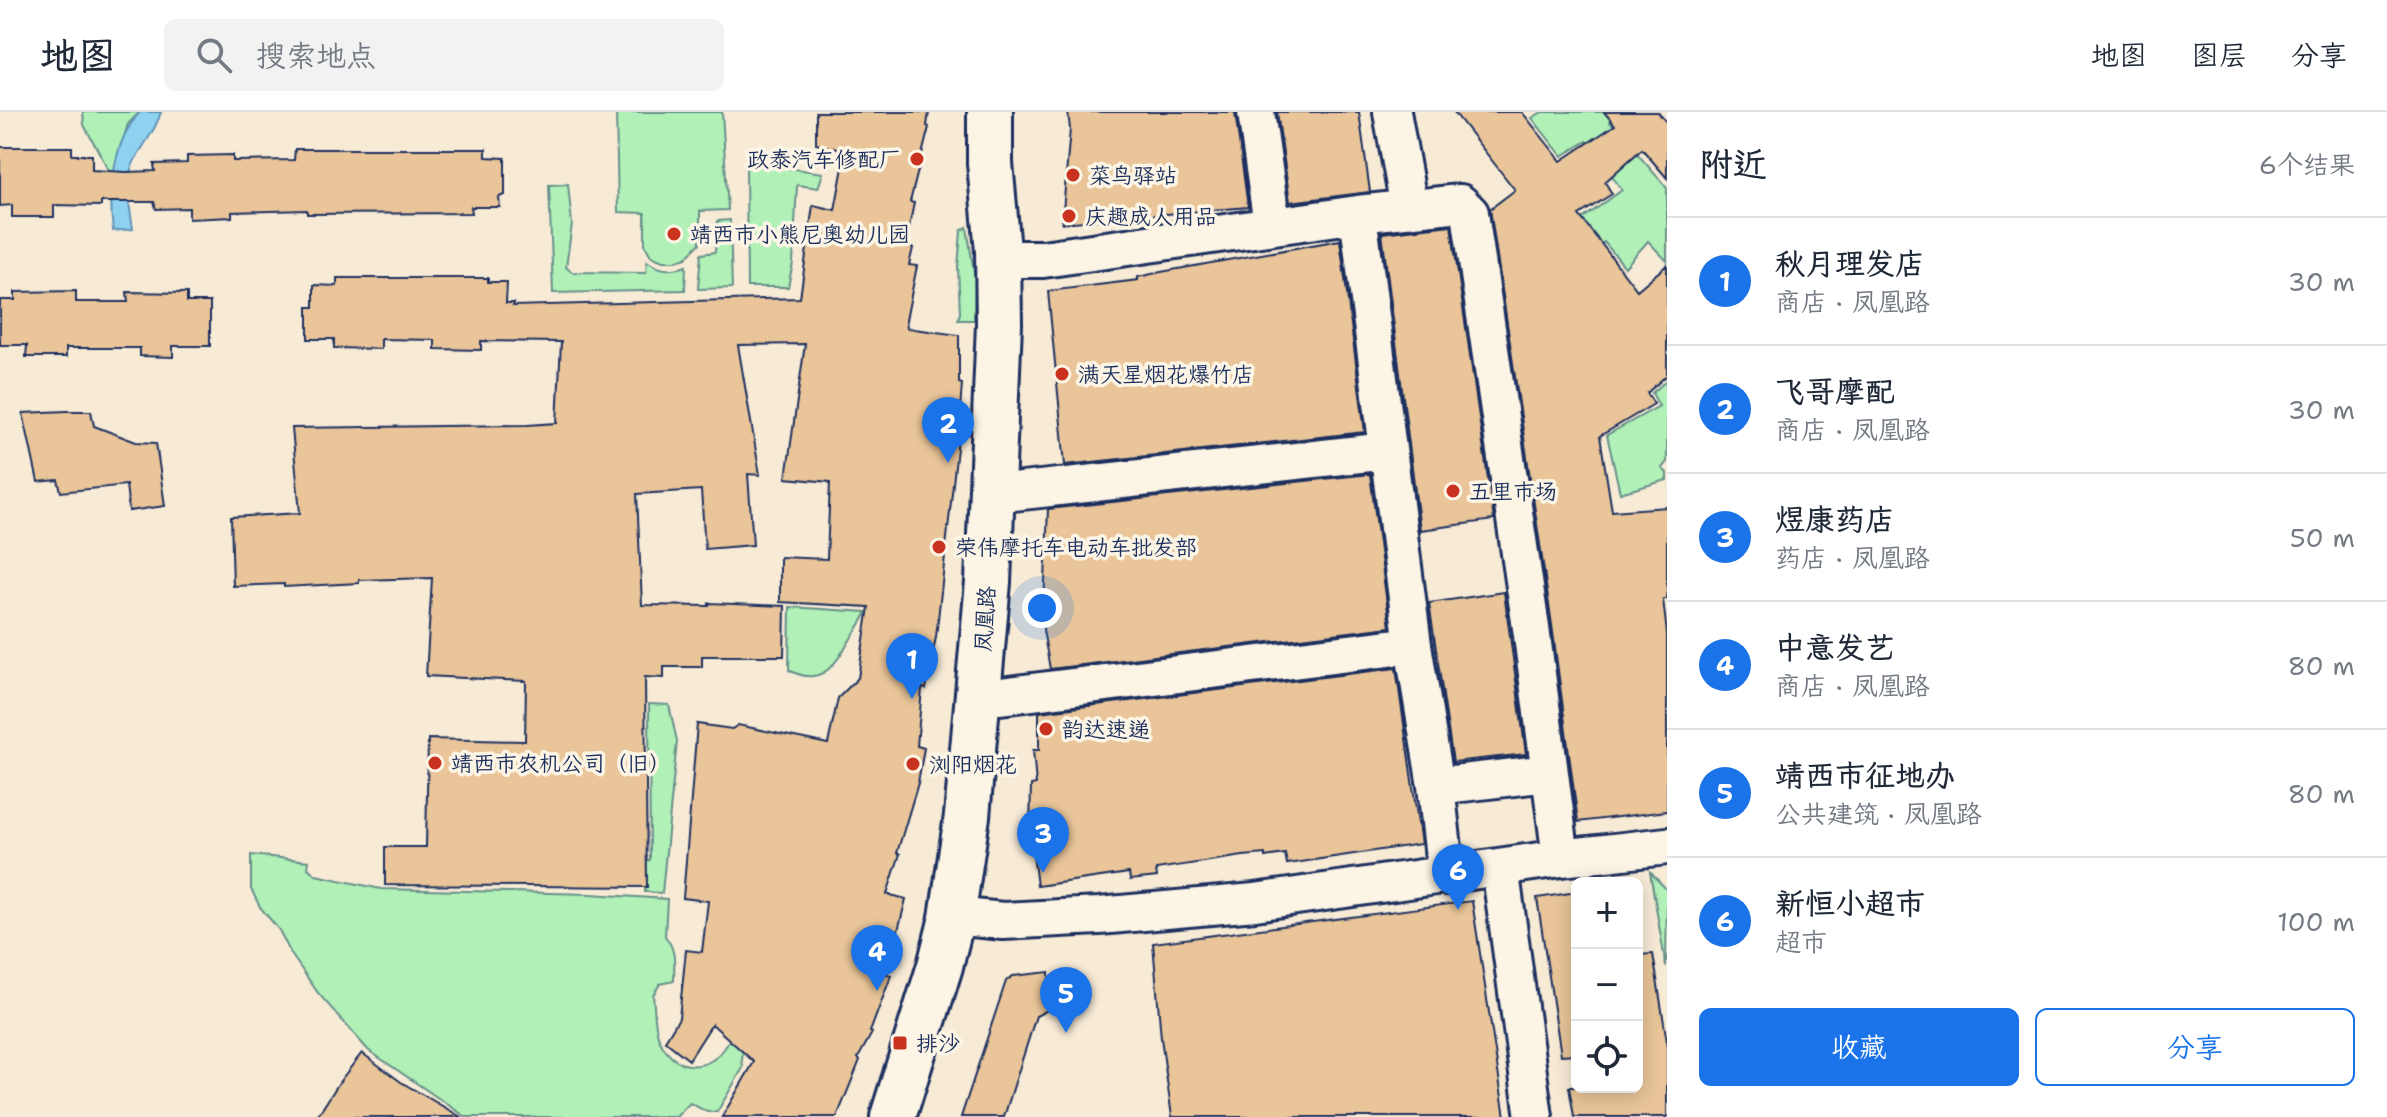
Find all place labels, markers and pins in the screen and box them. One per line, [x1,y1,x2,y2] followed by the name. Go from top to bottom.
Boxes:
[747,145,901,174] place label: 政泰汽车修配厂
[908,150,926,168] marker: 政泰汽车修配厂
[1089,161,1177,190] place label: 菜鸟驿站
[1064,166,1082,184] marker: 菜鸟驿站
[1085,202,1217,231] place label: 庆趣成人用品
[1060,207,1078,225] marker: 庆趣成人用品
[690,220,910,249] place label: 靖西市小熊尼奥幼儿园
[665,225,683,243] marker: 靖西市小熊尼奥幼儿园
[1078,360,1254,389] place label: 满天星烟花爆竹店
[1053,365,1071,383] marker: 满天星烟花爆竹店
[922,397,974,463] pin: 2
[1469,477,1557,506] place label: 五里市场
[1444,482,1462,500] marker: 五里市场
[955,533,1197,562] place label: 荣伟摩托车电动车批发部
[930,538,948,556] marker: 荣伟摩托车电动车批发部
[886,633,938,699] pin: 1
[1062,715,1150,744] place label: 韵达速递
[1037,720,1055,738] marker: 韵达速递
[451,749,671,778] place label: 靖西市农机公司（旧）
[929,750,1017,779] place label: 浏阳烟花
[426,754,444,772] marker: 靖西市农机公司（旧）
[904,755,922,773] marker: 浏阳烟花
[1017,807,1069,873] pin: 3
[1432,844,1484,910] pin: 6
[851,925,903,991] pin: 4
[1040,967,1092,1033] pin: 5
[916,1029,960,1058] place label: 排沙
[891,1034,909,1052] marker: 排沙

